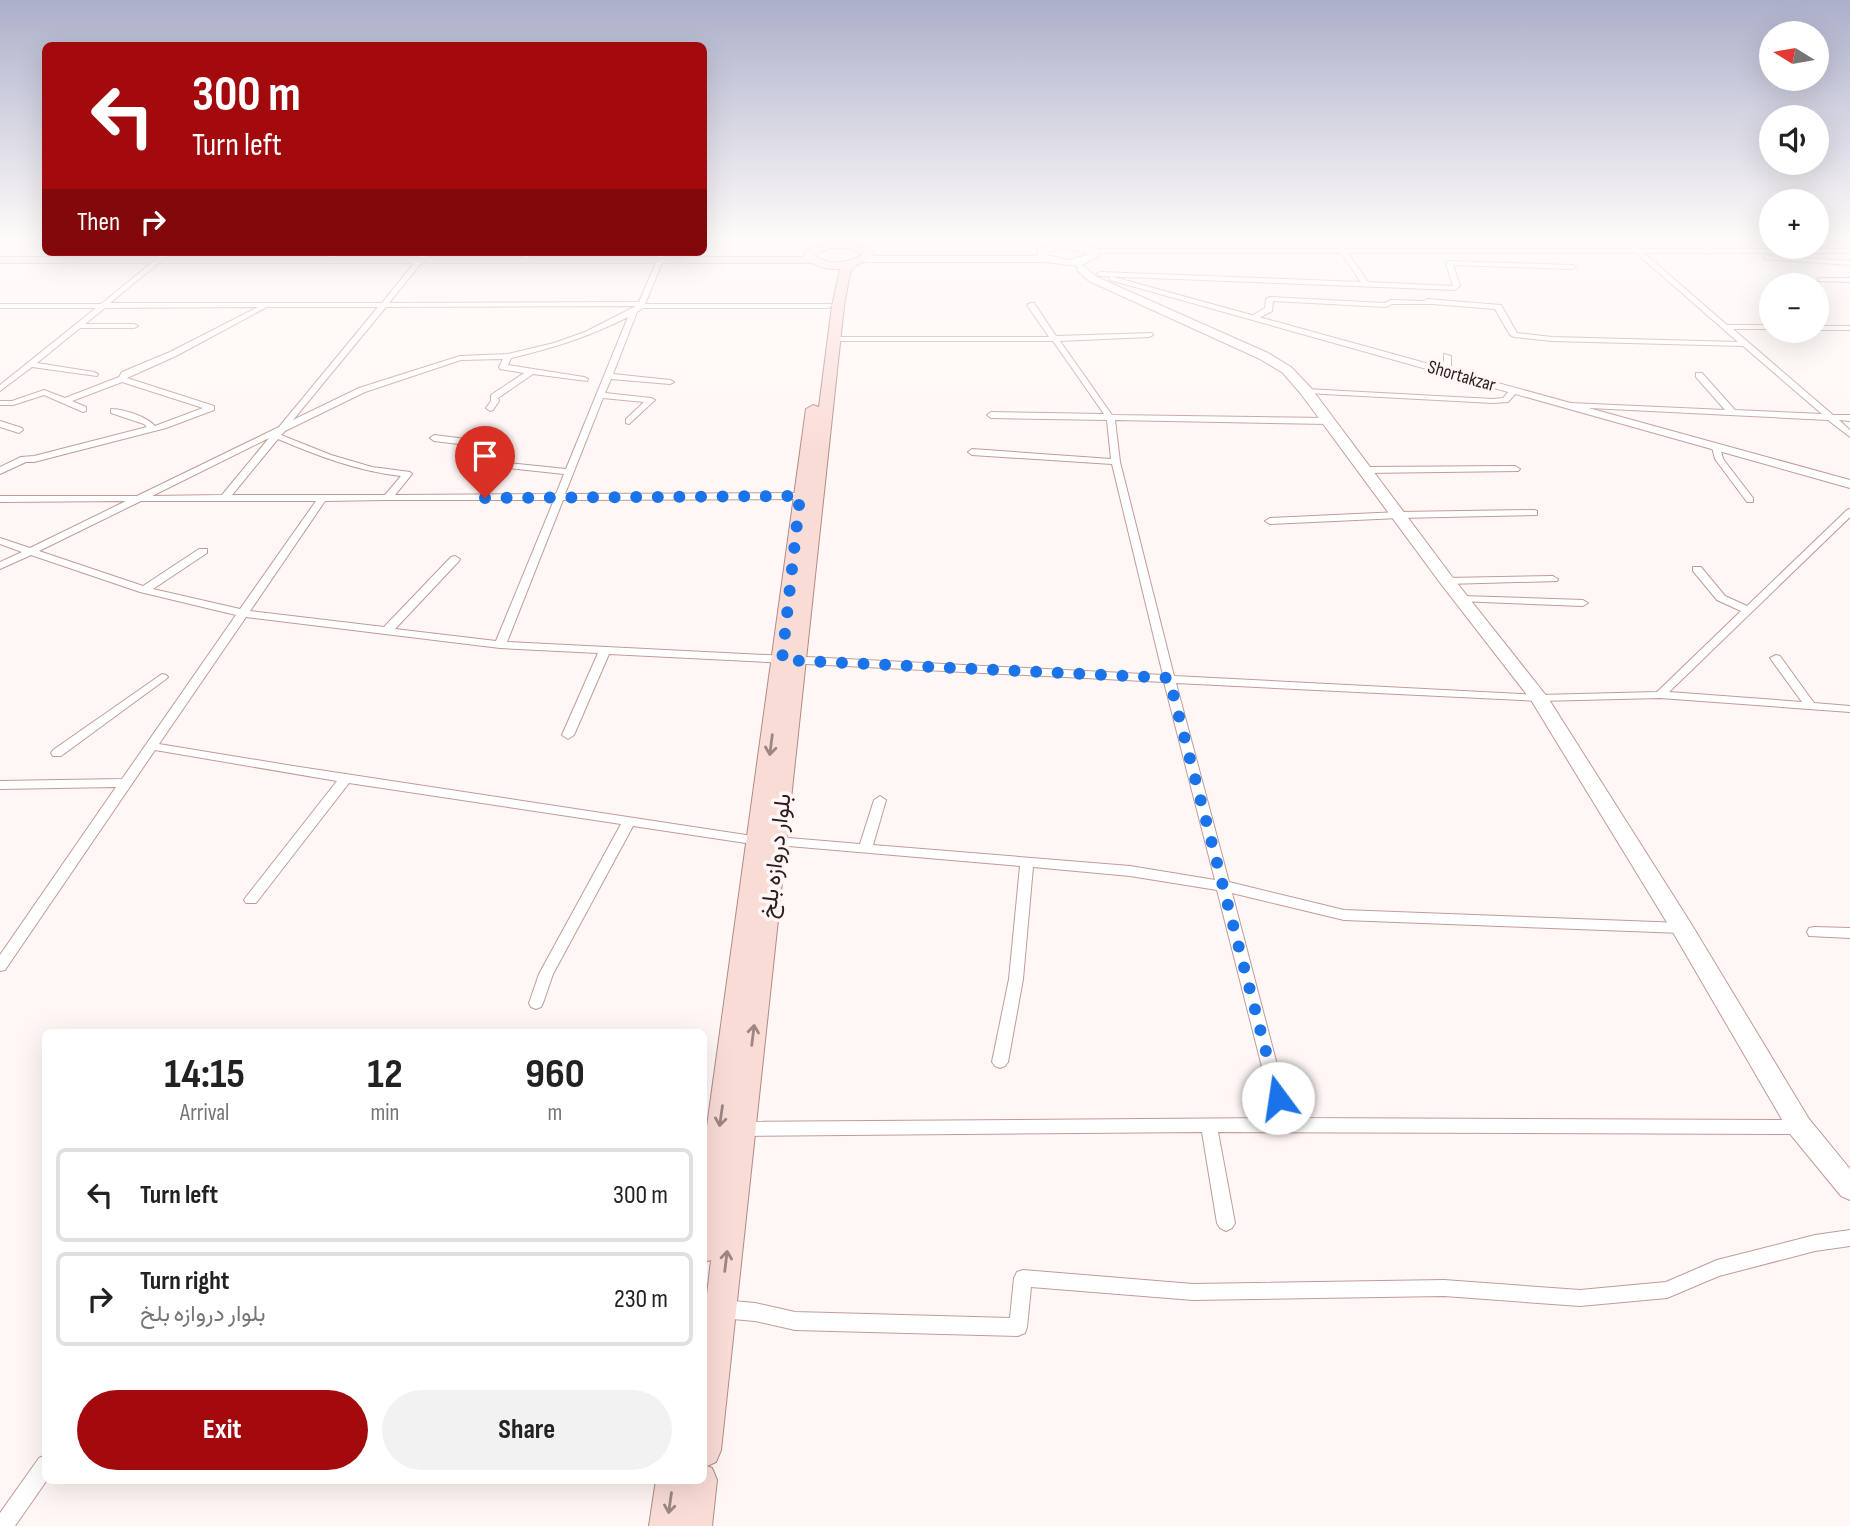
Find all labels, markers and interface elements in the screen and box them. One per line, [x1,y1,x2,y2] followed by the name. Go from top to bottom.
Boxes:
[1759,21,1829,91] north arrow
[1759,21,1829,343] map controls
[192,66,301,125] text: 300 m
[77,70,168,161] icon: left
[1759,105,1829,175] button: sound
[192,126,282,165] text: Turn left
[1759,189,1829,259] button: +
[134,203,172,241] icon: right
[77,207,120,238] text: Then
[1759,273,1829,343] button: −
[1425,356,1499,397] street label: Shortakzar
[455,426,515,498] pin
[466,437,504,475] icon: arrive
[765,733,778,756] one-way arrow
[754,792,799,920] street label: بلوار دروازه بلخ
[747,1024,760,1047] one-way arrow
[164,1049,245,1100] text: 14:15
[367,1049,403,1100] text: 12
[525,1049,585,1100] text: 960
[1241,1061,1315,1135] position arrow
[180,1099,229,1127] text: Arrival
[371,1099,399,1127] text: min
[547,1099,562,1127] text: m
[714,1104,727,1127] one-way arrow
[81,1176,119,1214] icon: left
[140,1180,218,1211] text: Turn left
[613,1180,668,1211] text: 300 m
[720,1250,733,1273] one-way arrow
[140,1266,229,1297] text: Turn right
[81,1280,119,1318] icon: right
[614,1284,668,1315] text: 230 m
[140,1300,266,1328] text: بلوار دروازه بلخ
[77,1390,368,1470] button: Exit
[382,1390,672,1470] button: Share
[663,1491,676,1514] one-way arrow

